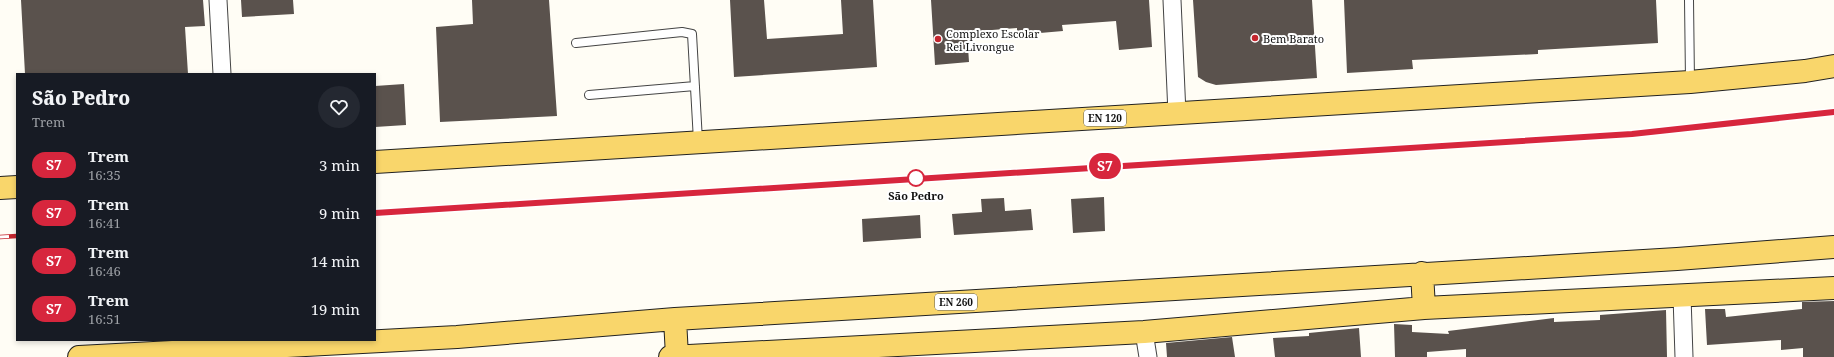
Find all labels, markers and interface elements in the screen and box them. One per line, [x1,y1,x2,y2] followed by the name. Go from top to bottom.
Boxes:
[946,26,1040,54] place label: Complexo Escolar Rei Livongue
[1263,31,1324,46] place label: Bem Barato
[1250,33,1260,43] marker: Bem Barato
[933,34,943,44] marker: Complexo Escolar Rei Livongue
[32,85,130,111] text: São Pedro
[318,86,360,128] button: heart
[1084,110,1126,126] road number: EN 120
[32,113,65,131] text: Trem
[88,146,129,166] text: Trem
[1087,153,1123,179] line badge: S7
[46,155,62,174] text: S7
[319,155,360,175] text: 3 min
[1097,156,1113,175] text: S7
[88,166,121,184] text: 16:35
[907,169,925,187] marker: São Pedro
[888,188,944,203] place label: São Pedro
[88,194,129,214] text: Trem
[46,203,62,222] text: S7
[319,203,360,223] text: 9 min
[88,214,121,232] text: 16:41
[88,242,129,262] text: Trem
[46,251,62,270] text: S7
[311,251,360,271] text: 14 min
[88,262,121,280] text: 16:46
[88,290,129,310] text: Trem
[935,294,977,310] road number: EN 260
[46,299,62,318] text: S7
[311,299,360,319] text: 19 min
[88,310,121,328] text: 16:51

